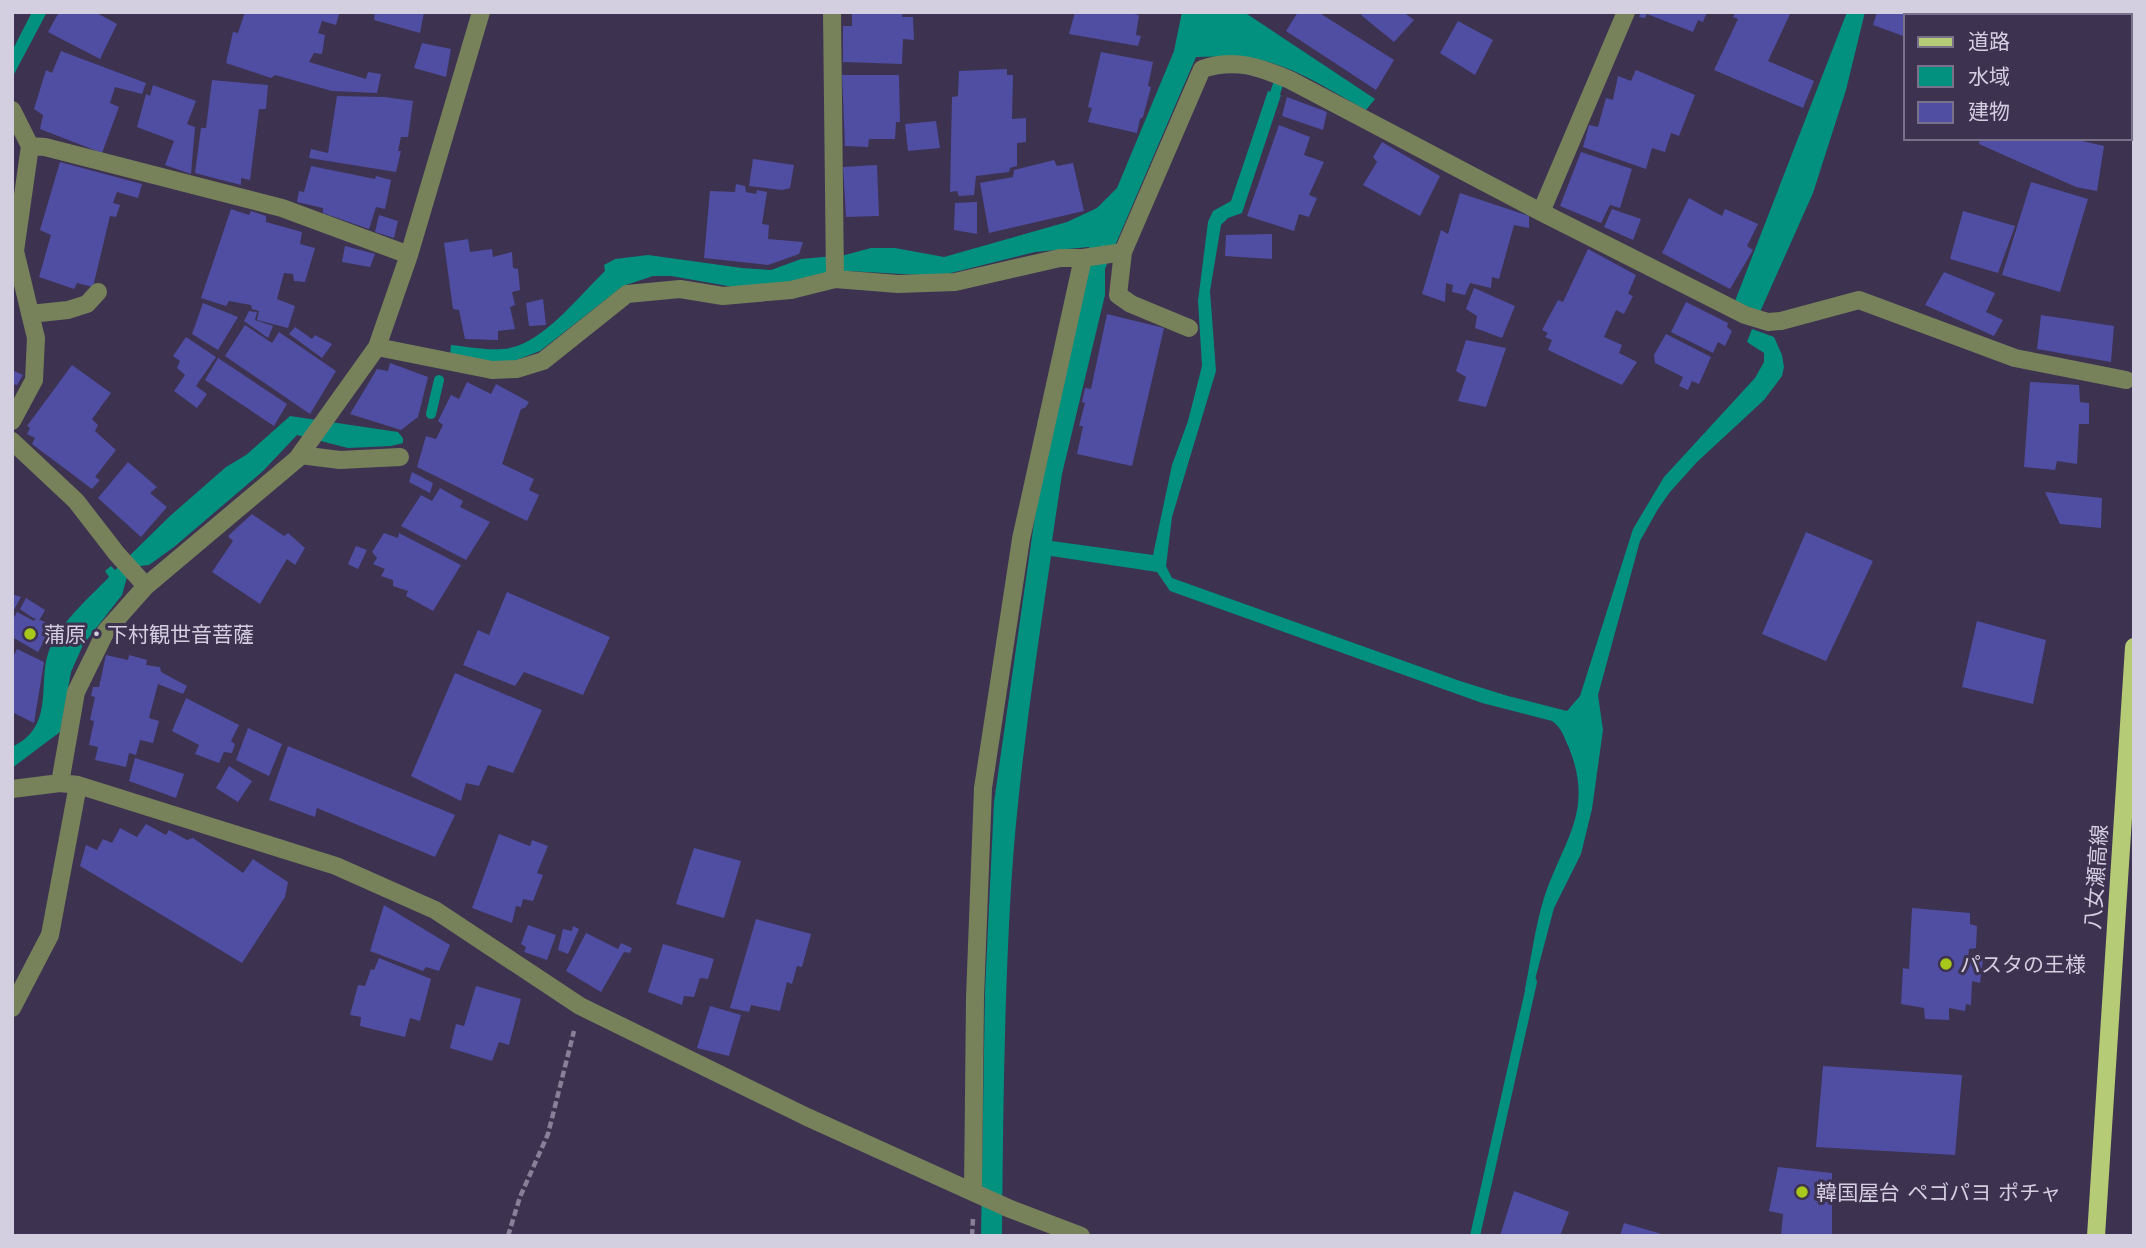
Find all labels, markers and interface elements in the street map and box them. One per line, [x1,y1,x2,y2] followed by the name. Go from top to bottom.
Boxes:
[1904,14,2132,140] legend
[1968,29,2010,54] text: 道路
[1968,64,2010,89] text: 水域
[1968,99,2010,124] text: 建物
[44,622,254,647] place label: 蒲原・下村観世音菩薩
[22,626,38,642] marker: 蒲原・下村観世音菩薩
[2080,824,2112,930] street label: 八女瀬高線
[1960,952,2086,977] place label: パスタの王様
[1938,956,1954,972] marker: パスタの王様
[1816,1180,2061,1205] place label: 韓国屋台 ペゴパヨ ポチャ
[1794,1184,1810,1200] marker: 韓国屋台 ペゴパヨ ポチャ

